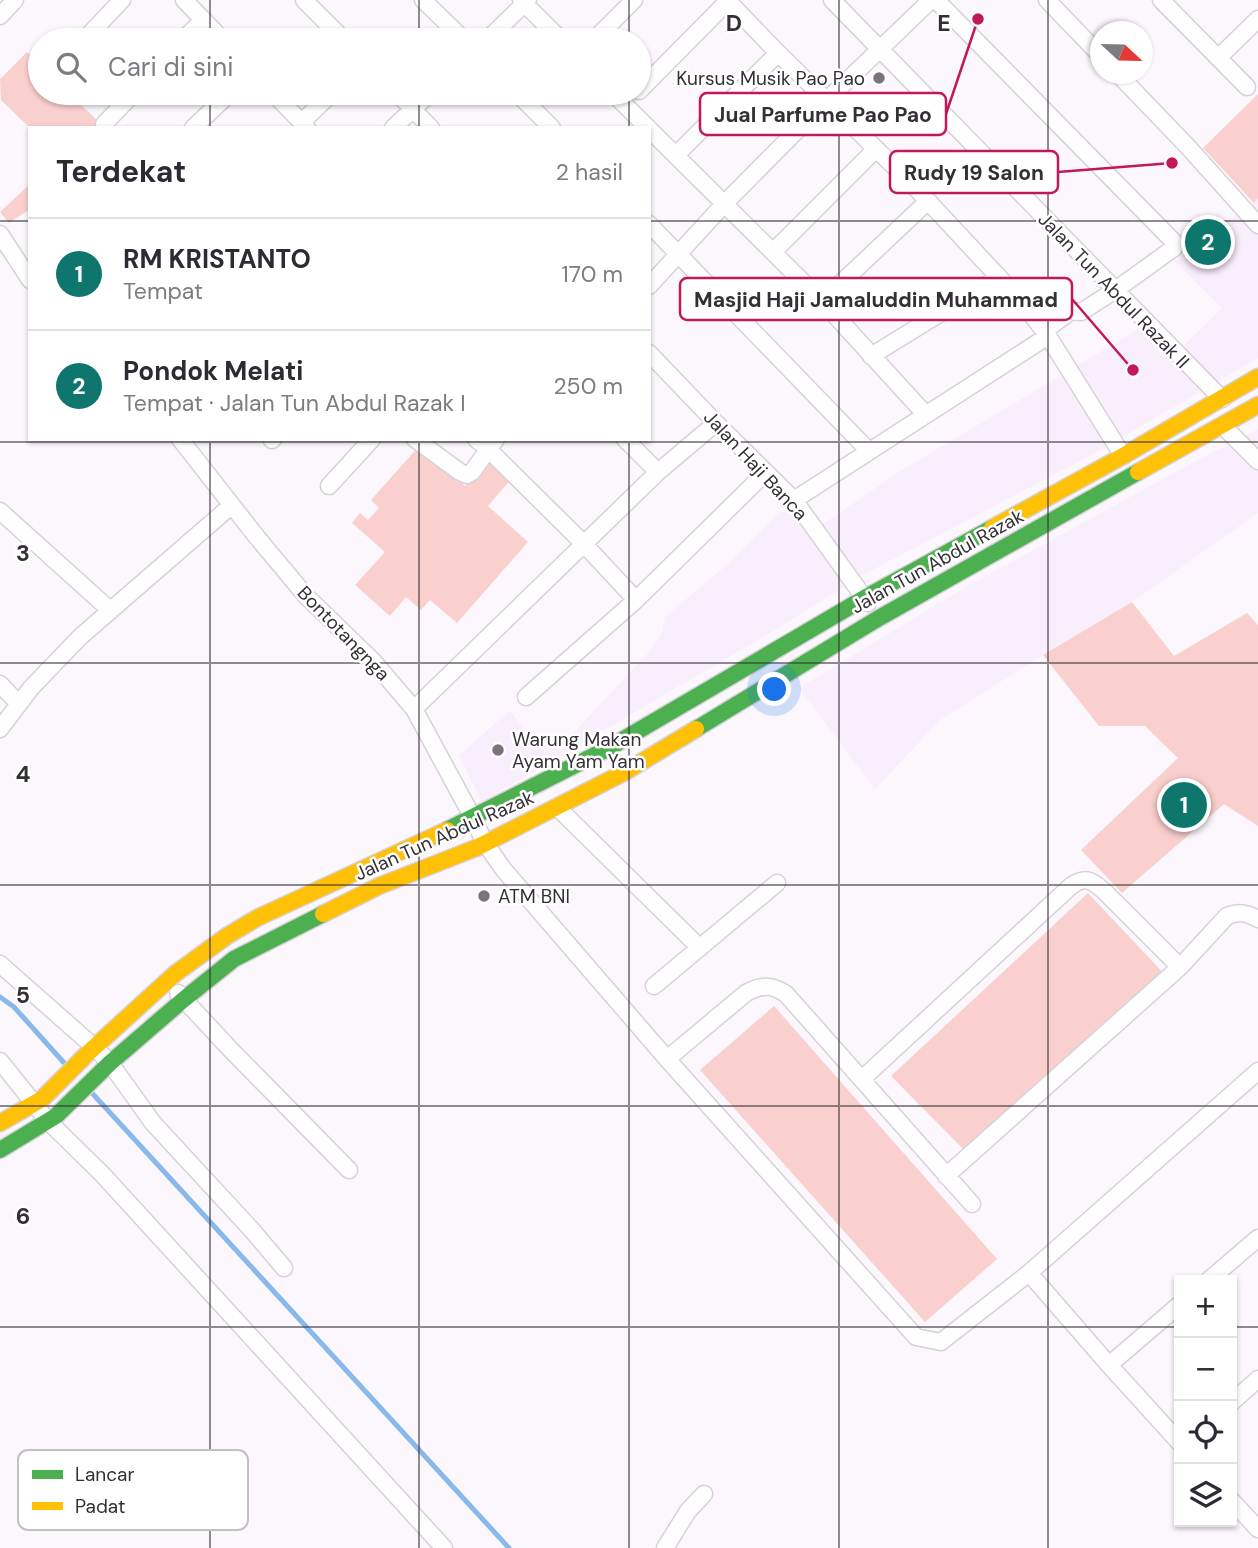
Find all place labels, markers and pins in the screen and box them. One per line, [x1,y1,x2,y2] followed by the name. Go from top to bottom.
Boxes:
[676,66,865,91] place label: Kursus Musik Pao Pao
[871,70,887,86] marker: Kursus Musik Pao Pao
[700,93,946,135] callout: Jual Parfume Pao Pao
[890,151,1058,193] callout: Rudy 19 Salon
[1185,216,1231,268] pin: 2
[680,278,1072,320] callout: Masjid Haji Jamaluddin Muhammad
[512,727,645,774] place label: Warung Makan Ayam Yam Yam
[490,742,506,758] marker: Warung Makan Ayam Yam Yam
[1161,779,1207,831] pin: 1
[498,884,570,909] place label: ATM BNI
[476,888,492,904] marker: ATM BNI

